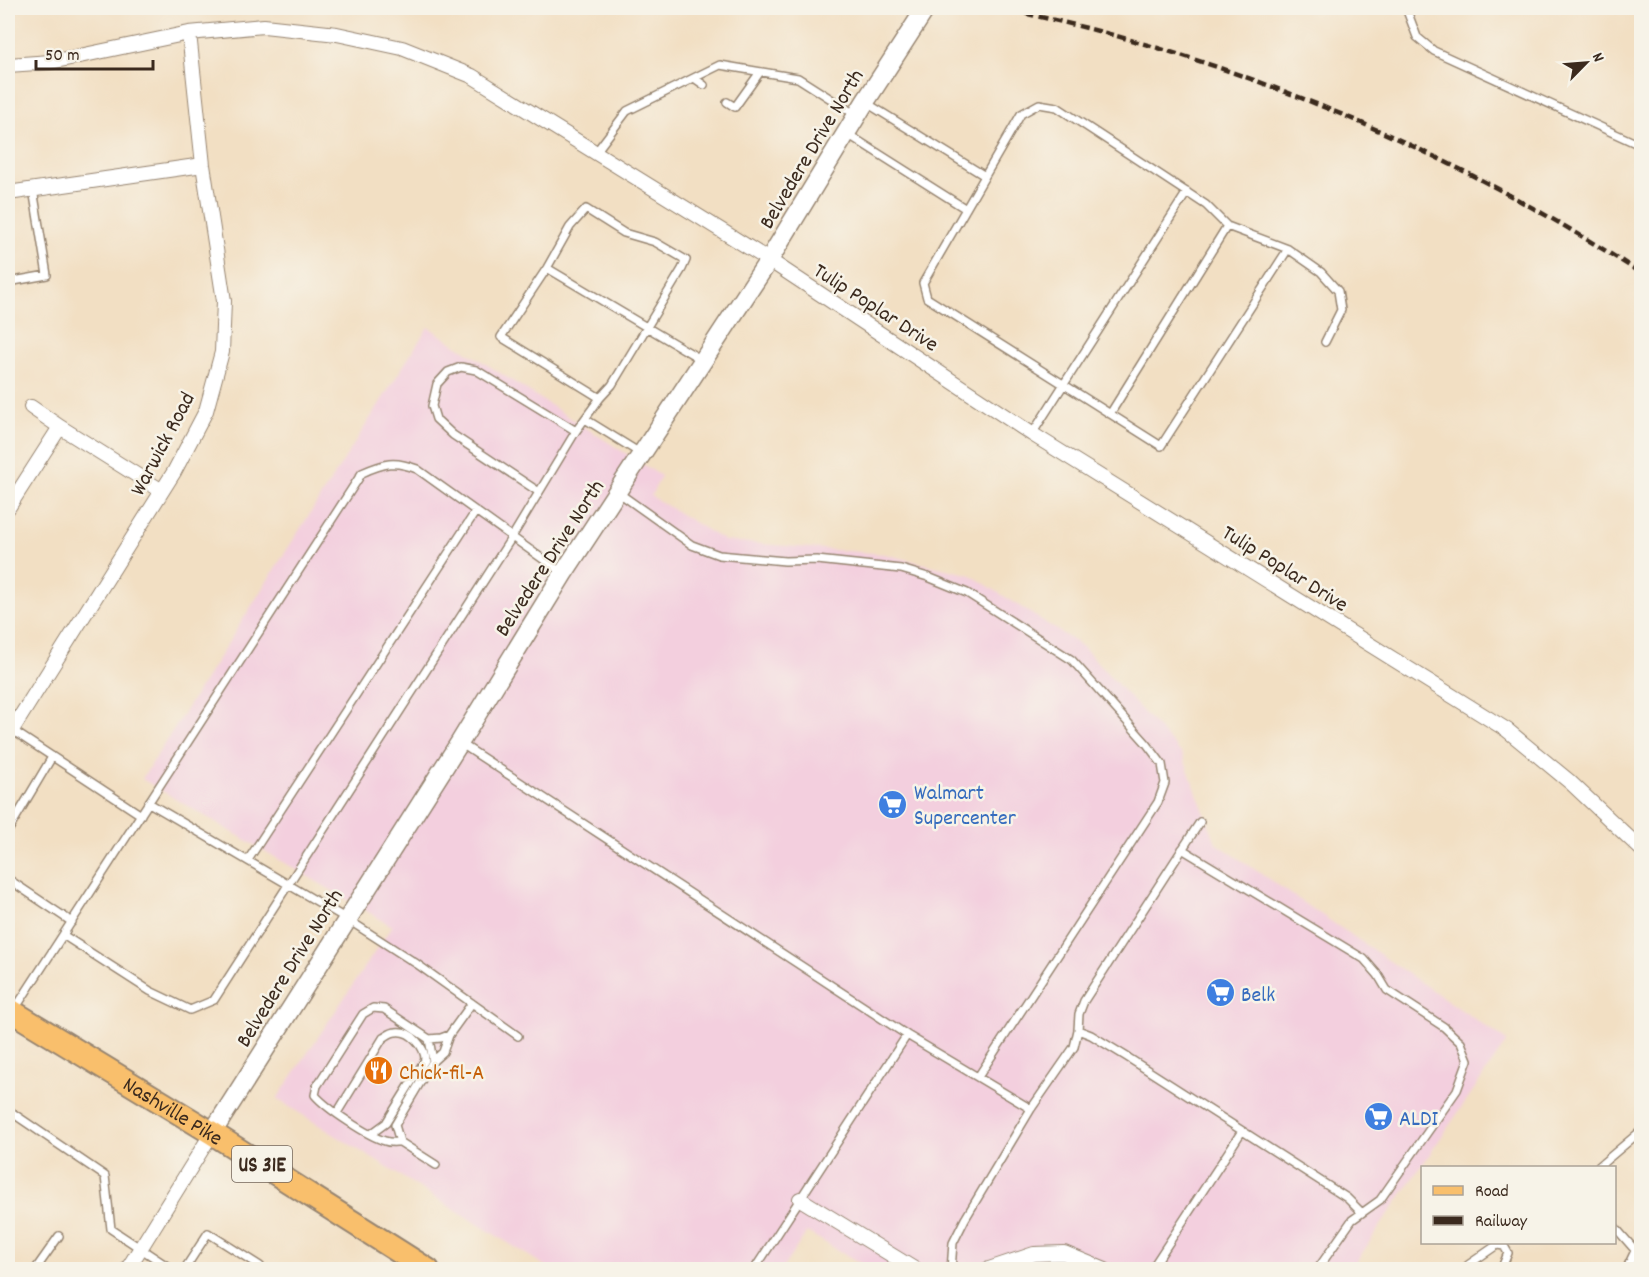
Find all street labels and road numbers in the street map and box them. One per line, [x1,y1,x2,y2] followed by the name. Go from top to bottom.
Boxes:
[753,64,873,236] street label: Belvedere Drive North
[806,257,944,361] street label: Tulip Poplar Drive
[124,387,204,502] street label: Warwick Road
[489,474,613,643] street label: Belvedere Drive North
[1215,519,1353,621] street label: Tulip Poplar Drive
[230,884,352,1054] street label: Belvedere Drive North
[116,1070,228,1155] street label: Nashville Pike
[232,1146,292,1182] road number: US 31E

